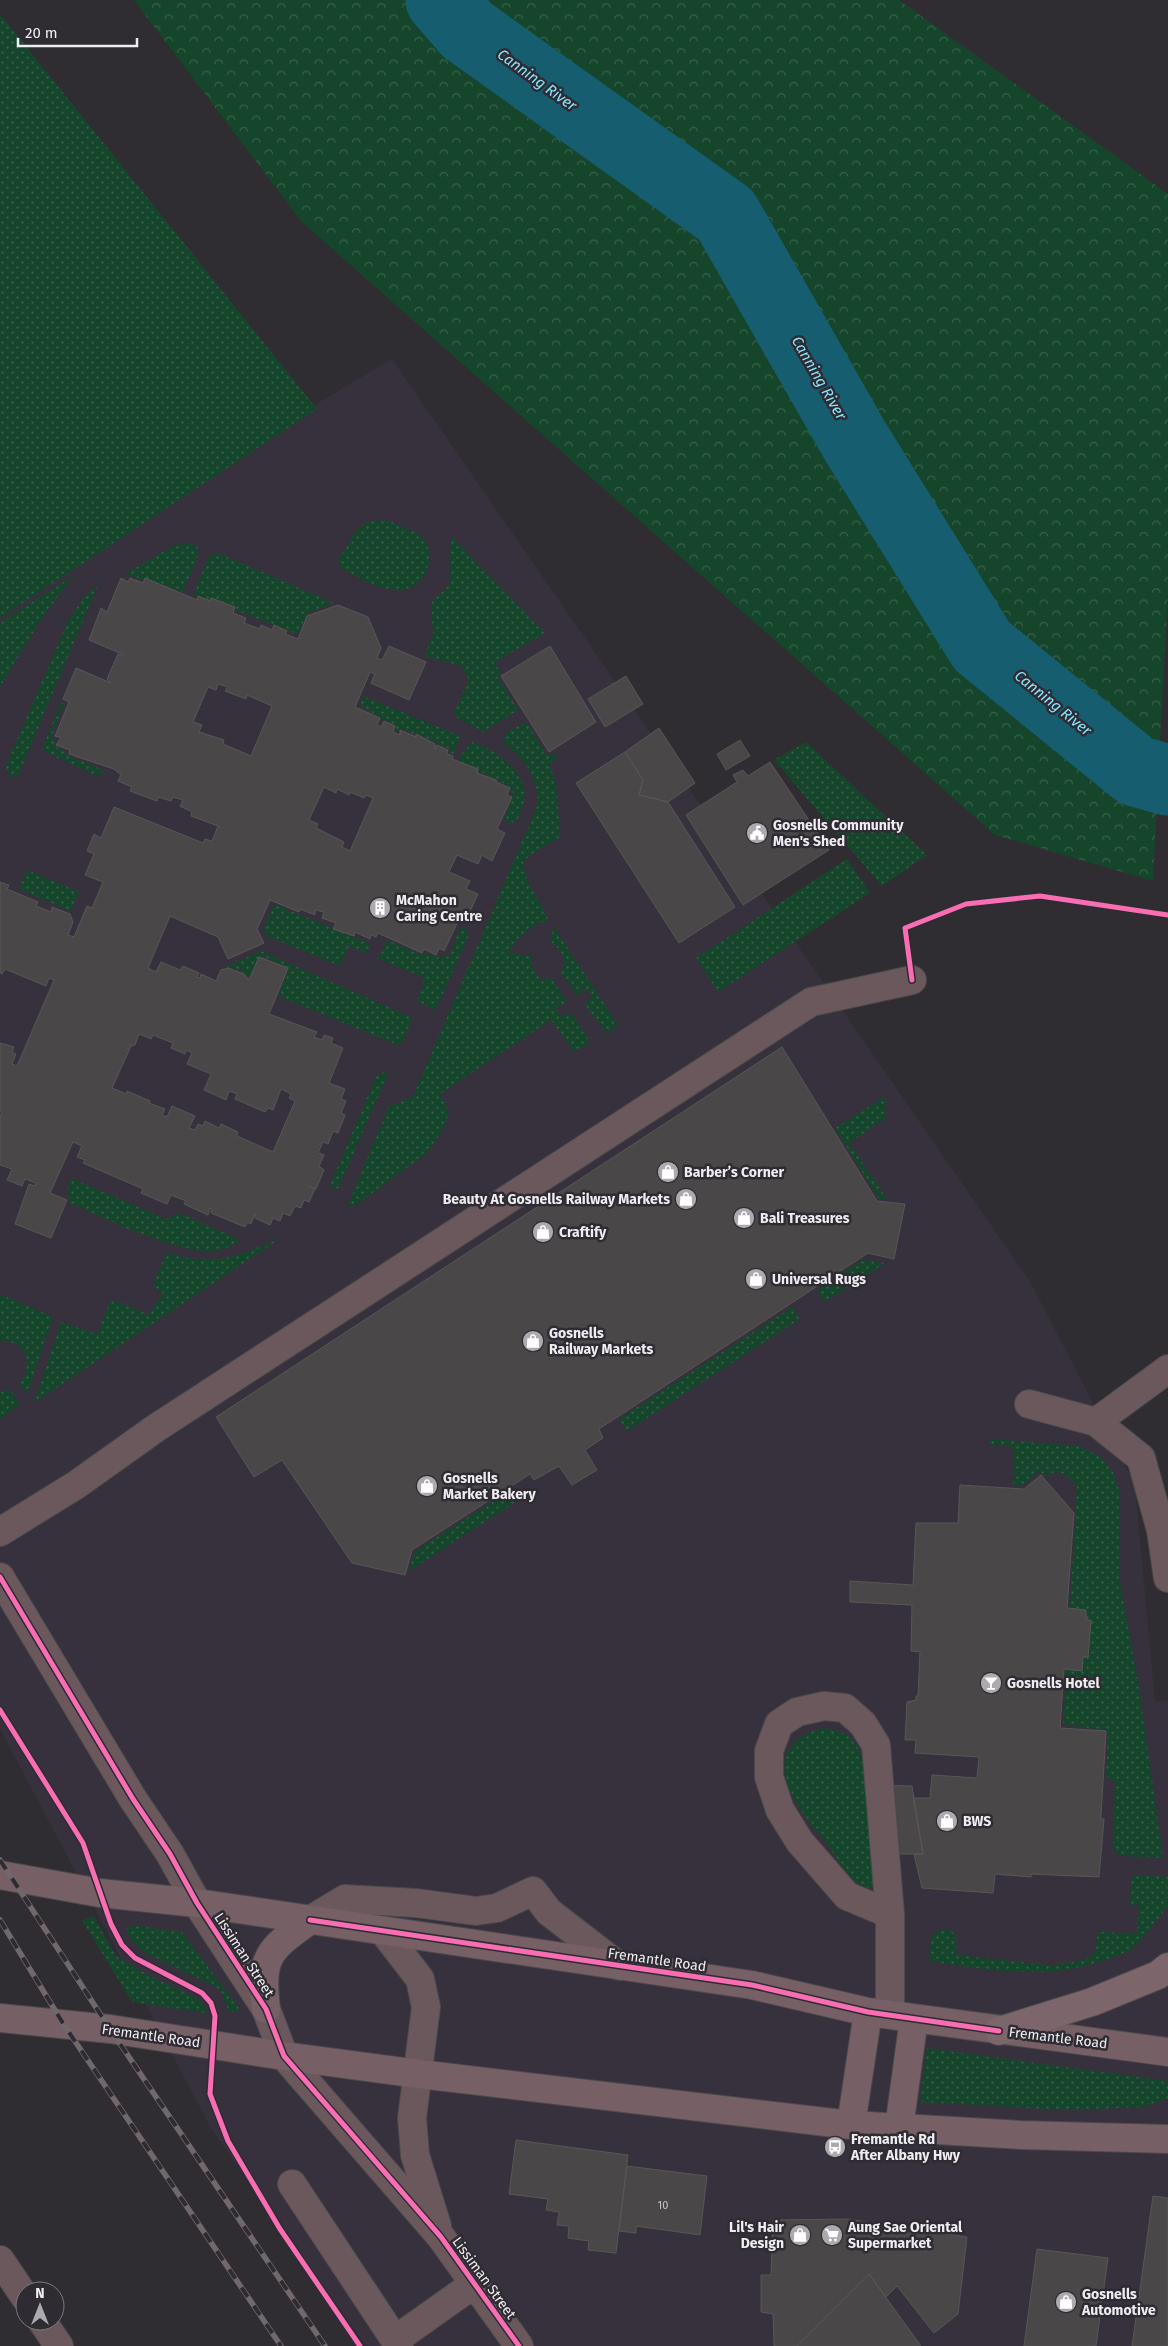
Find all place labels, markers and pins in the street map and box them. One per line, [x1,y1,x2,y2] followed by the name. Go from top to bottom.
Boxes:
[773,817,904,850] place label: Gosnells Community Men's Shed
[745,821,769,845] public building icon: Gosnells Community Men's Shed
[396,892,482,925] place label: McMahon Caring Centre
[368,896,392,920] building icon: McMahon Caring Centre
[656,1160,680,1184] shop icon: Barber’s Corner
[684,1164,784,1181] place label: Barber’s Corner
[674,1187,698,1211] shop icon: Beauty At Gosnells Railway Markets
[443,1191,670,1208] place label: Beauty At Gosnells Railway Markets
[732,1206,756,1230] shop icon: Bali Treasures
[760,1210,850,1227] place label: Bali Treasures
[531,1220,555,1244] shop icon: Craftify
[559,1224,607,1241] place label: Craftify
[744,1267,768,1291] shop icon: Universal Rugs
[772,1271,866,1288] place label: Universal Rugs
[549,1325,654,1358] place label: Gosnells Railway Markets
[521,1329,545,1353] shop icon: Gosnells Railway Markets
[443,1470,536,1503] place label: Gosnells Market Bakery
[415,1474,439,1498] shop icon: Gosnells Market Bakery
[979,1671,1003,1695] bar icon: Gosnells Hotel
[1007,1675,1101,1692] place label: Gosnells Hotel
[935,1809,959,1833] shop icon: BWS
[963,1813,991,1830] place label: BWS
[850,2131,961,2164] place label: Fremantle Rd After Albany Hwy
[823,2135,847,2159] bus stop icon: Fremantle Rd After Albany Hwy
[729,2219,784,2252] place label: Lil's Hair Design
[847,2219,963,2252] place label: Aung Sae Oriental Supermarket
[788,2223,812,2247] shop icon: Lil's Hair Design
[820,2223,844,2247] supermarket icon: Aung Sae Oriental Supermarket
[1081,2286,1156,2319] place label: Gosnells Automotive
[1054,2290,1078,2314] shop icon: Gosnells Automotive

